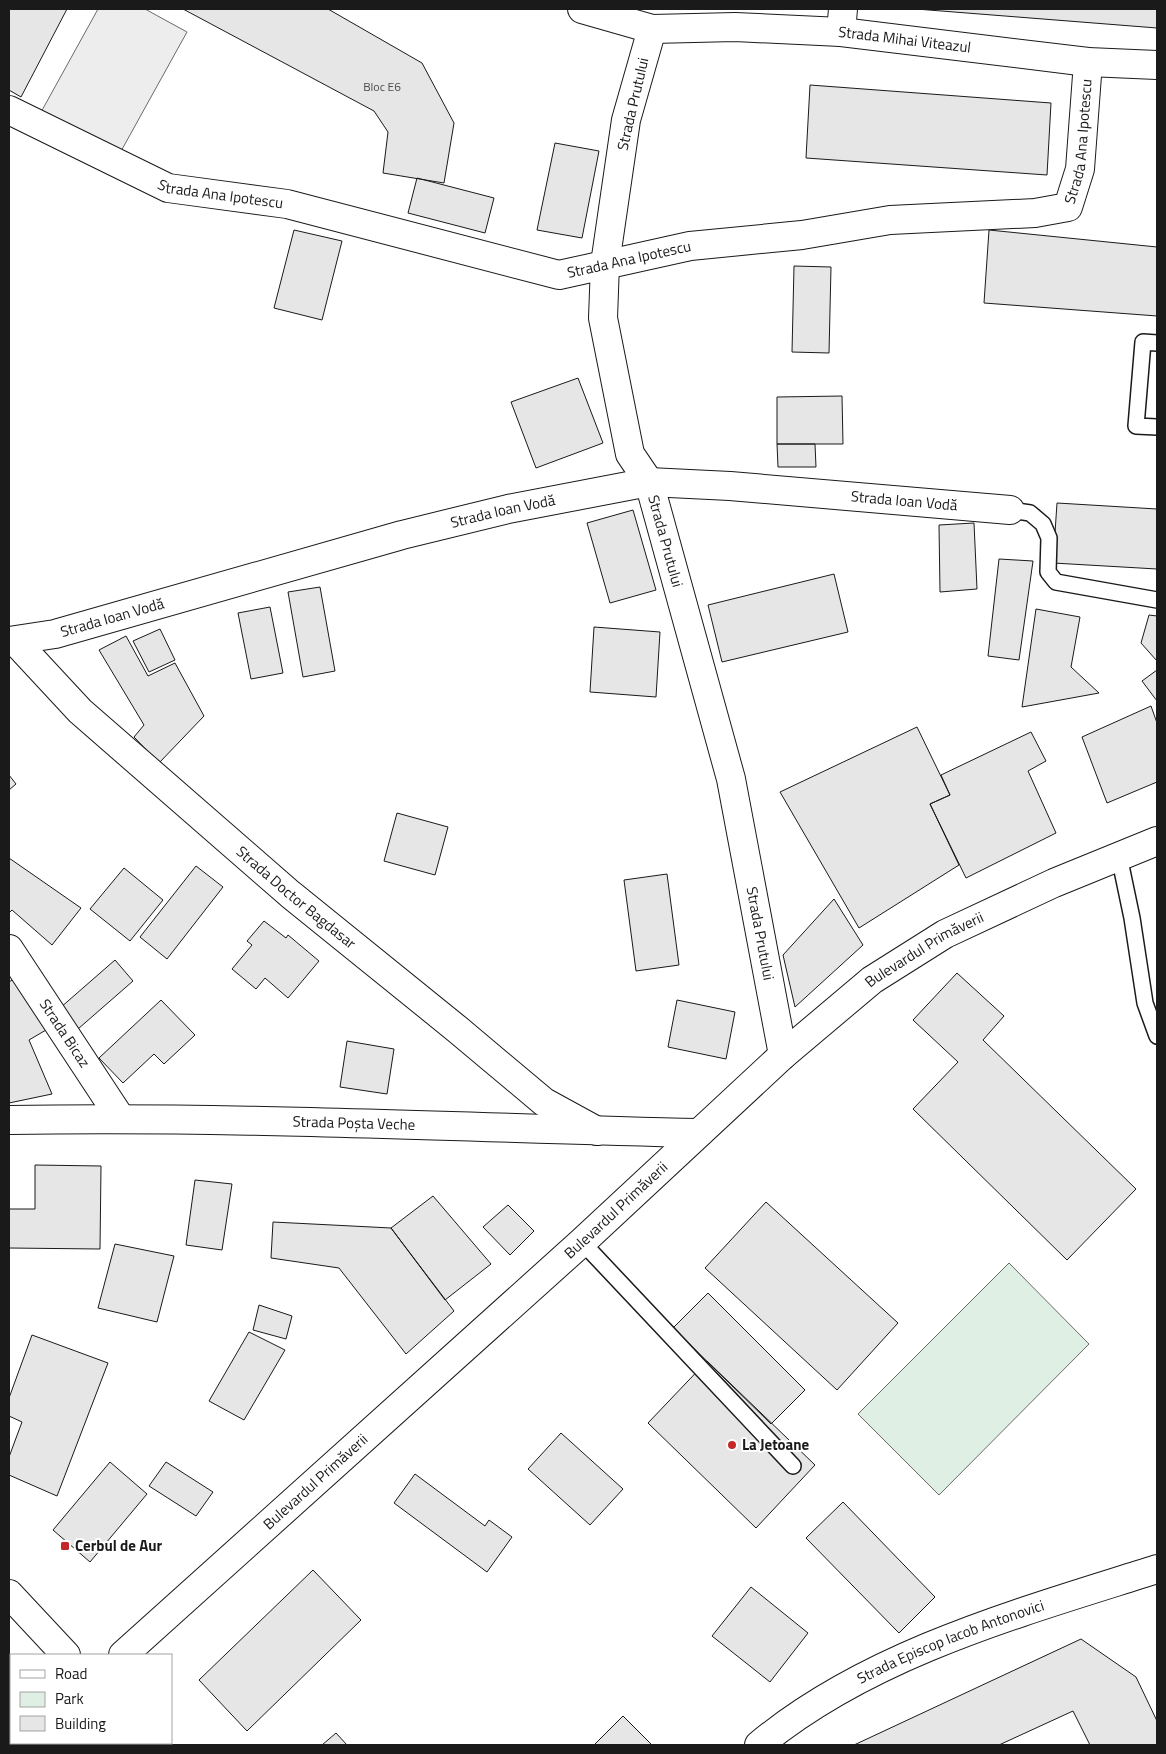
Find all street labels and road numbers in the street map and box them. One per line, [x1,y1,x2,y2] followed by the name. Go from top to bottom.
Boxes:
[837,20,972,59] street label: Strada Mihai Viteazul
[611,55,654,153] street label: Strada Prutului
[1058,78,1098,207] street label: Strada Ana Ipotescu
[154,173,285,214] street label: Strada Ana Ipotescu
[565,234,693,284] street label: Strada Ana Ipotescu
[850,484,959,516] street label: Strada Ioan Vodă
[448,488,558,534] street label: Strada Ioan Vodă
[642,492,689,590] street label: Strada Prutului
[58,591,167,643] street label: Strada Ioan Vodă
[231,840,361,954] street label: Strada Doctor Bagdasar
[741,885,781,982] street label: Strada Prutului
[859,906,987,993] street label: Bulevardul Primăverii
[34,994,96,1072] street label: Strada Bicaz
[292,1110,416,1136] street label: Strada Poșta Veche
[559,1156,673,1264] street label: Bulevardul Primăverii
[258,1428,373,1535] street label: Bulevardul Primăverii
[853,1594,1047,1690] street label: Strada Episcop Iacob Antonovici

